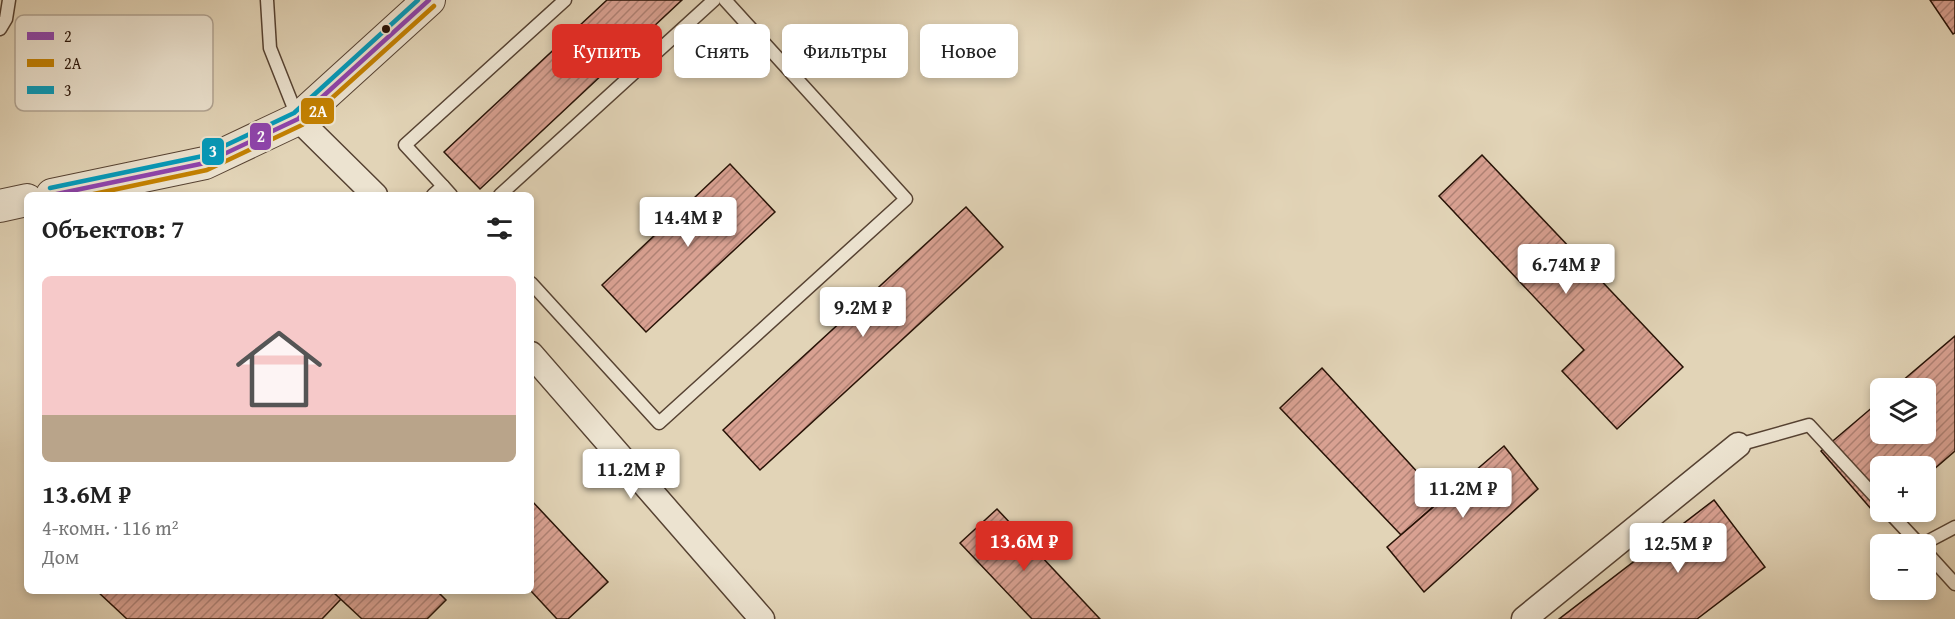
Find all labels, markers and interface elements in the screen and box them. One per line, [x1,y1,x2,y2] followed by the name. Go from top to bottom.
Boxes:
[15,15,213,111] legend
[380,23,392,35] unlabelled marker
[64,24,72,48] text: 2
[552,24,662,78] chip: Купить
[674,24,770,78] chip: Снять
[782,24,908,78] chip: Фильтры
[920,24,1018,78] chip: Новое
[64,51,82,75] text: 2А
[64,78,72,102] text: 3
[300,97,335,125] line badge: 2А
[309,99,328,123] text: 2А
[249,122,272,151] line badge: 2
[257,124,265,148] text: 2
[201,137,225,166] line badge: 3
[209,139,217,163] text: 3
[633,197,743,248] pin: 14.4M ₽
[654,202,722,231] text: 14.4M ₽
[42,209,185,248] text: Объектов: 7
[483,212,516,245] icon: filters
[1511,244,1621,295] pin: 6.74M ₽
[1532,249,1600,278] text: 6.74M ₽
[814,287,912,338] pin: 9.2M ₽
[834,292,892,321] text: 9.2M ₽
[225,315,333,423] icon: home
[1870,378,1936,600] map controls
[1870,378,1936,444] button: layers
[576,449,686,500] pin: 11.2M ₽
[597,454,665,483] text: 11.2M ₽
[1870,456,1936,522] button: +
[1408,468,1518,519] pin: 11.2M ₽
[1429,473,1497,502] text: 11.2M ₽
[42,474,131,513] text: 13.6M ₽
[42,513,178,542] text: 4-комн. · 116 m²
[969,521,1079,572] pin: 13.6M ₽
[1623,523,1733,574] pin: 12.5M ₽
[990,526,1058,555] text: 13.6M ₽
[1644,528,1712,557] text: 12.5M ₽
[1870,534,1936,600] button: −
[42,542,79,571] text: Дом

